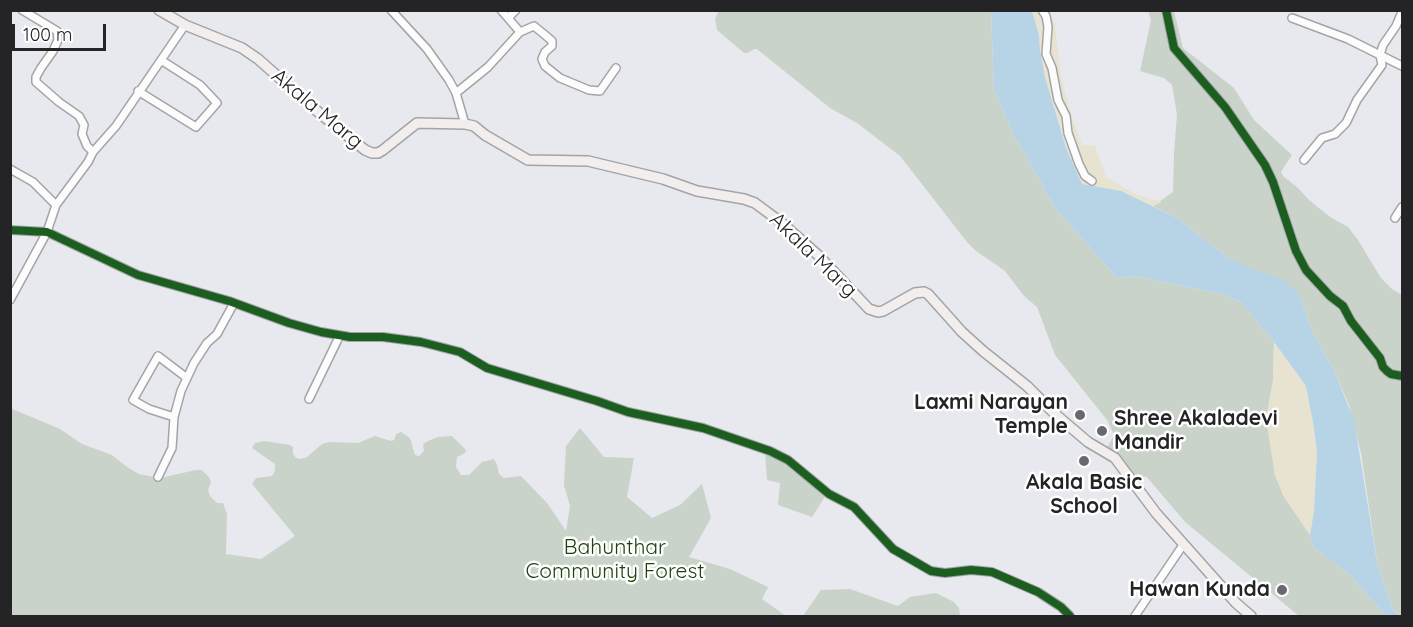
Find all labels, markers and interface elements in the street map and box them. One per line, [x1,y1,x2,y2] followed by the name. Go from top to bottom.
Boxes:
[15,12,110,50] scale bar
[23,23,72,46] text: 100 m
[266,63,368,155] street label: Akala Marg
[764,207,862,303] street label: Akala Marg
[914,390,1068,440] place label: Laxmi Narayan Temple
[1114,406,1278,456] place label: Shree Akaladevi Mandir
[1073,408,1087,422] marker: Laxmi Narayan Temple
[1095,424,1109,438] marker: Shree Akaladevi Mandir
[1077,454,1091,468] marker: Akala Basic School
[1026,470,1142,520] place label: Akala Basic School
[526,535,704,585] park label: Bahunthar Community Forest
[1129,577,1270,603] place label: Hawan Kunda
[1275,583,1289,597] marker: Hawan Kunda

